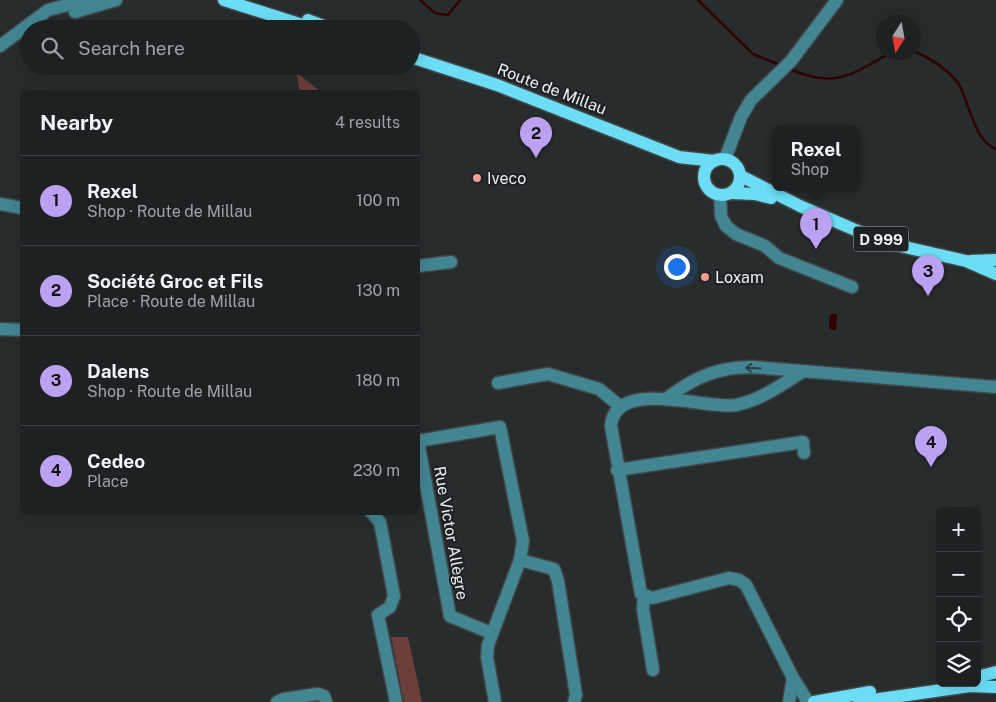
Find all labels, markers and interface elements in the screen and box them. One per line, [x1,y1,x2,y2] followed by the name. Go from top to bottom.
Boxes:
[876,15,921,60] north arrow
[20,20,420,75] search box
[38,34,66,62] icon: search
[78,37,185,59] text: Search here
[495,59,609,119] street label: Route de Millau
[40,110,113,135] text: Nearby
[335,113,400,132] text: 4 results
[520,117,552,158] pin: 2
[772,126,860,191] popup
[791,138,841,160] text: Rexel
[791,160,829,179] text: Shop
[487,169,526,188] place label: Iveco
[471,172,483,184] marker: Iveco
[87,180,138,202] text: Rexel
[53,191,59,210] text: 1
[356,191,400,210] text: 100 m
[87,202,252,221] text: Shop · Route de Millau
[800,208,832,249] pin: 1
[854,226,908,252] road number: D 999
[664,254,690,280] your location
[912,255,944,296] pin: 3
[715,268,764,287] place label: Loxam
[87,270,263,292] text: Société Groc et Fils
[699,271,711,283] marker: Loxam
[51,281,61,300] text: 2
[356,281,400,300] text: 130 m
[87,292,255,311] text: Place · Route de Millau
[87,360,149,382] text: Dalens
[746,363,762,372] one-way arrow
[51,371,61,390] text: 3
[356,371,400,390] text: 180 m
[87,382,252,401] text: Shop · Route de Millau
[915,426,947,467] pin: 4
[87,450,145,472] text: Cedeo
[51,461,61,480] text: 4
[353,461,400,480] text: 230 m
[430,465,472,601] street label: Rue Victor Allègre
[87,472,129,491] text: Place
[936,507,981,687] map controls
[936,507,981,552] button: +
[936,552,981,597] button: −
[936,597,981,642] button: locate
[936,642,981,687] button: layers

